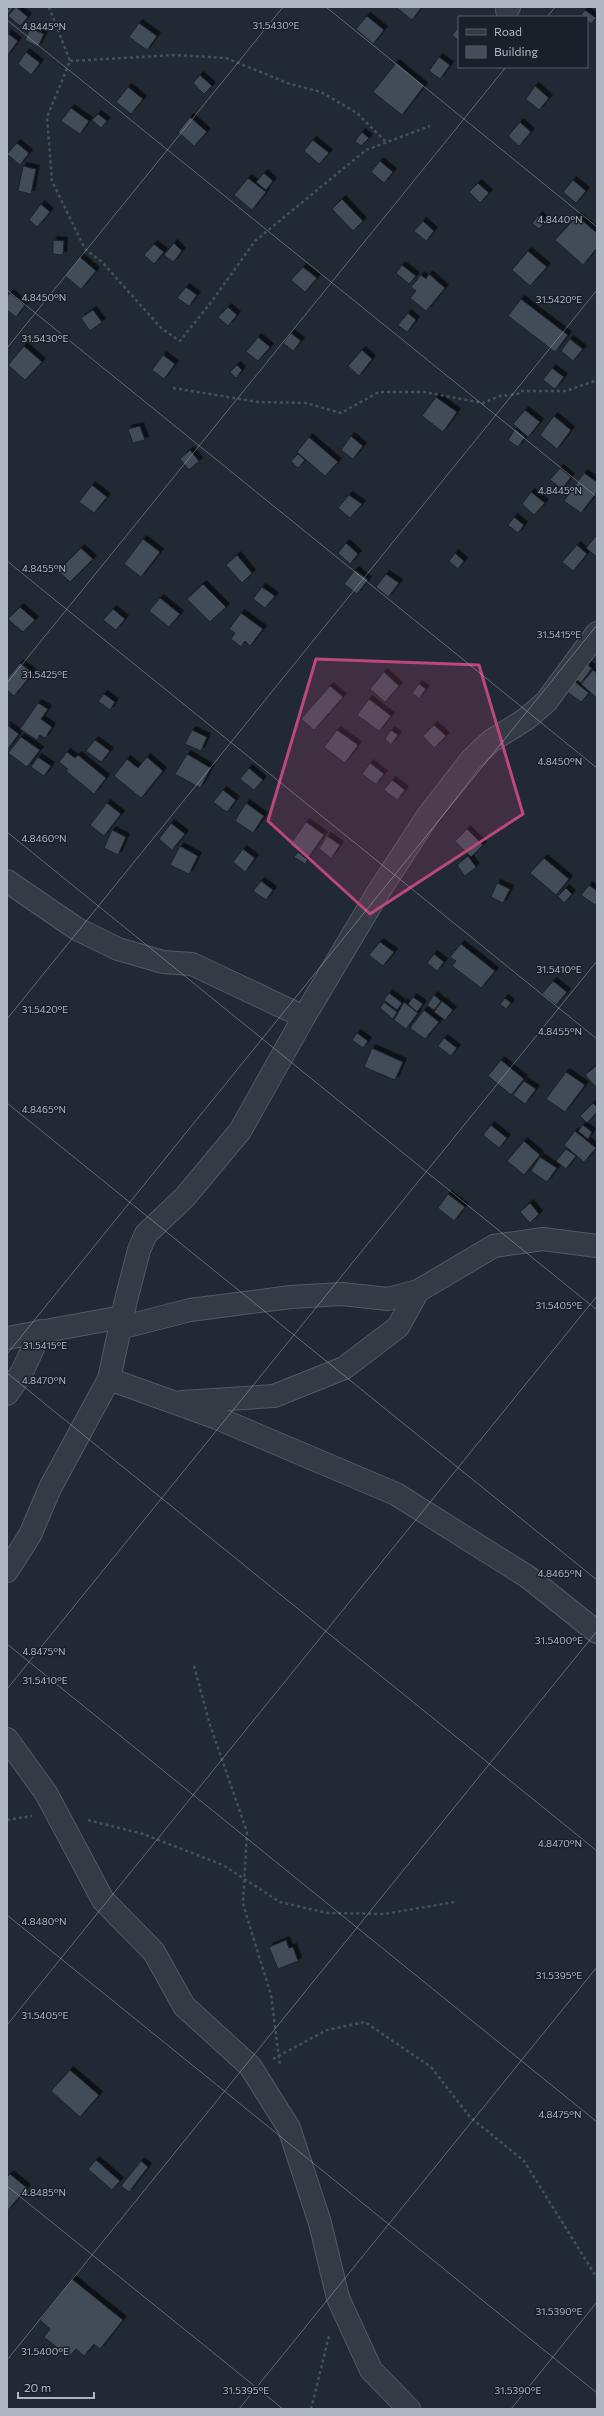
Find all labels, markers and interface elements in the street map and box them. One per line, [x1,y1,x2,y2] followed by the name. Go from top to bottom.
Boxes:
[458,16,588,68] legend
[253,19,300,31] text: 31.5430°E
[22,20,66,32] text: 4.8445°N
[494,24,522,38] text: Road
[494,44,538,58] text: Building
[538,213,582,225] text: 4.8440°N
[22,291,66,303] text: 4.8450°N
[536,293,582,305] text: 31.5420°E
[22,332,69,344] text: 31.5430°E
[538,484,582,496] text: 4.8445°N
[22,562,66,574] text: 4.8455°N
[537,628,581,640] text: 31.5415°E
[22,668,68,680] text: 31.5425°E
[538,755,582,767] text: 4.8450°N
[21,832,67,844] text: 4.8460°N
[536,963,582,975] text: 31.5410°E
[22,1003,68,1015] text: 31.5420°E
[538,1025,582,1037] text: 4.8455°N
[22,1103,66,1115] text: 4.8465°N
[535,1299,583,1311] text: 31.5405°E
[23,1339,67,1351] text: 31.5415°E
[22,1374,66,1386] text: 4.8470°N
[538,1567,582,1579] text: 4.8465°N
[535,1634,583,1646] text: 31.5400°E
[22,1645,66,1657] text: 4.8475°N
[22,1674,68,1686] text: 31.5410°E
[538,1837,582,1849] text: 4.8470°N
[21,1915,67,1927] text: 4.8480°N
[536,1969,582,1981] text: 31.5395°E
[21,2009,69,2021] text: 31.5405°E
[538,2108,582,2120] text: 4.8475°N
[22,2186,66,2198] text: 4.8485°N
[535,2305,583,2317] text: 31.5390°E
[21,2345,69,2357] text: 31.5400°E
[18,2374,94,2400] scale bar
[24,2380,51,2394] text: 20 m
[223,2384,269,2396] text: 31.5395°E
[494,2384,542,2396] text: 31.5390°E

